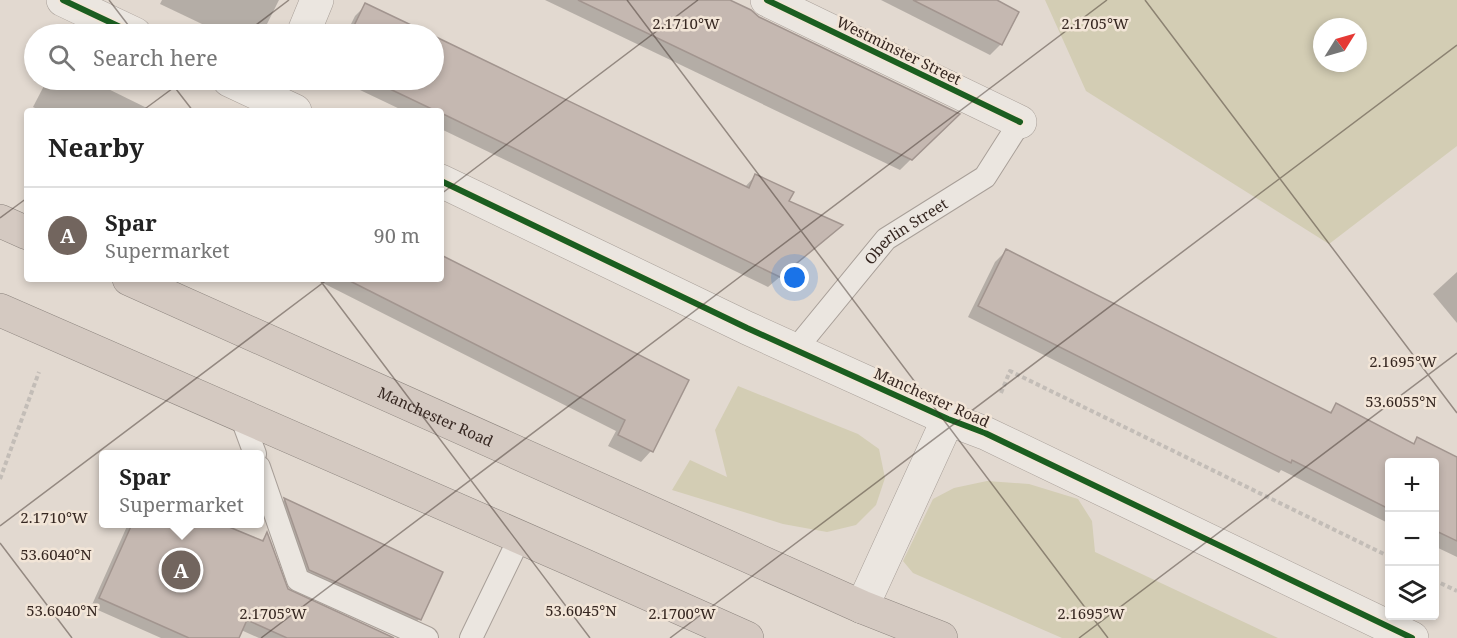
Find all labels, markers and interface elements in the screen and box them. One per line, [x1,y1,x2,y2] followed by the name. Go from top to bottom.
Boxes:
[833,11,965,89] street label: Westminster Street
[652,13,720,33] text: 2.1710°W
[1061,13,1129,33] text: 2.1705°W
[1313,18,1367,72] north arrow
[24,24,444,90] search box
[45,41,78,74] icon: search
[93,42,218,72] text: Search here
[48,129,144,165] text: Nearby
[859,193,951,268] street label: Oberlin Street
[105,207,157,237] text: Spar
[60,222,75,249] text: A
[374,222,420,249] text: 90 m
[105,237,230,264] text: Supermarket
[780,263,809,292] your location
[1369,351,1437,371] text: 2.1695°W
[871,363,993,431] street label: Manchester Road
[375,382,497,451] street label: Manchester Road
[1365,391,1437,411] text: 53.6055°N
[99,450,264,528] popup
[1385,458,1439,620] map controls
[1385,458,1439,512] button: +
[119,461,171,491] text: Spar
[119,491,244,518] text: Supermarket
[20,507,88,527] text: 2.1710°W
[1385,512,1439,566] button: −
[20,544,92,564] text: 53.6040°N
[162,548,201,592] pin: A
[1385,566,1439,620] button: layers
[26,600,98,620] text: 53.6040°N
[545,600,617,620] text: 53.6045°N
[239,603,307,623] text: 2.1705°W
[648,603,716,623] text: 2.1700°W
[1057,603,1125,623] text: 2.1695°W

